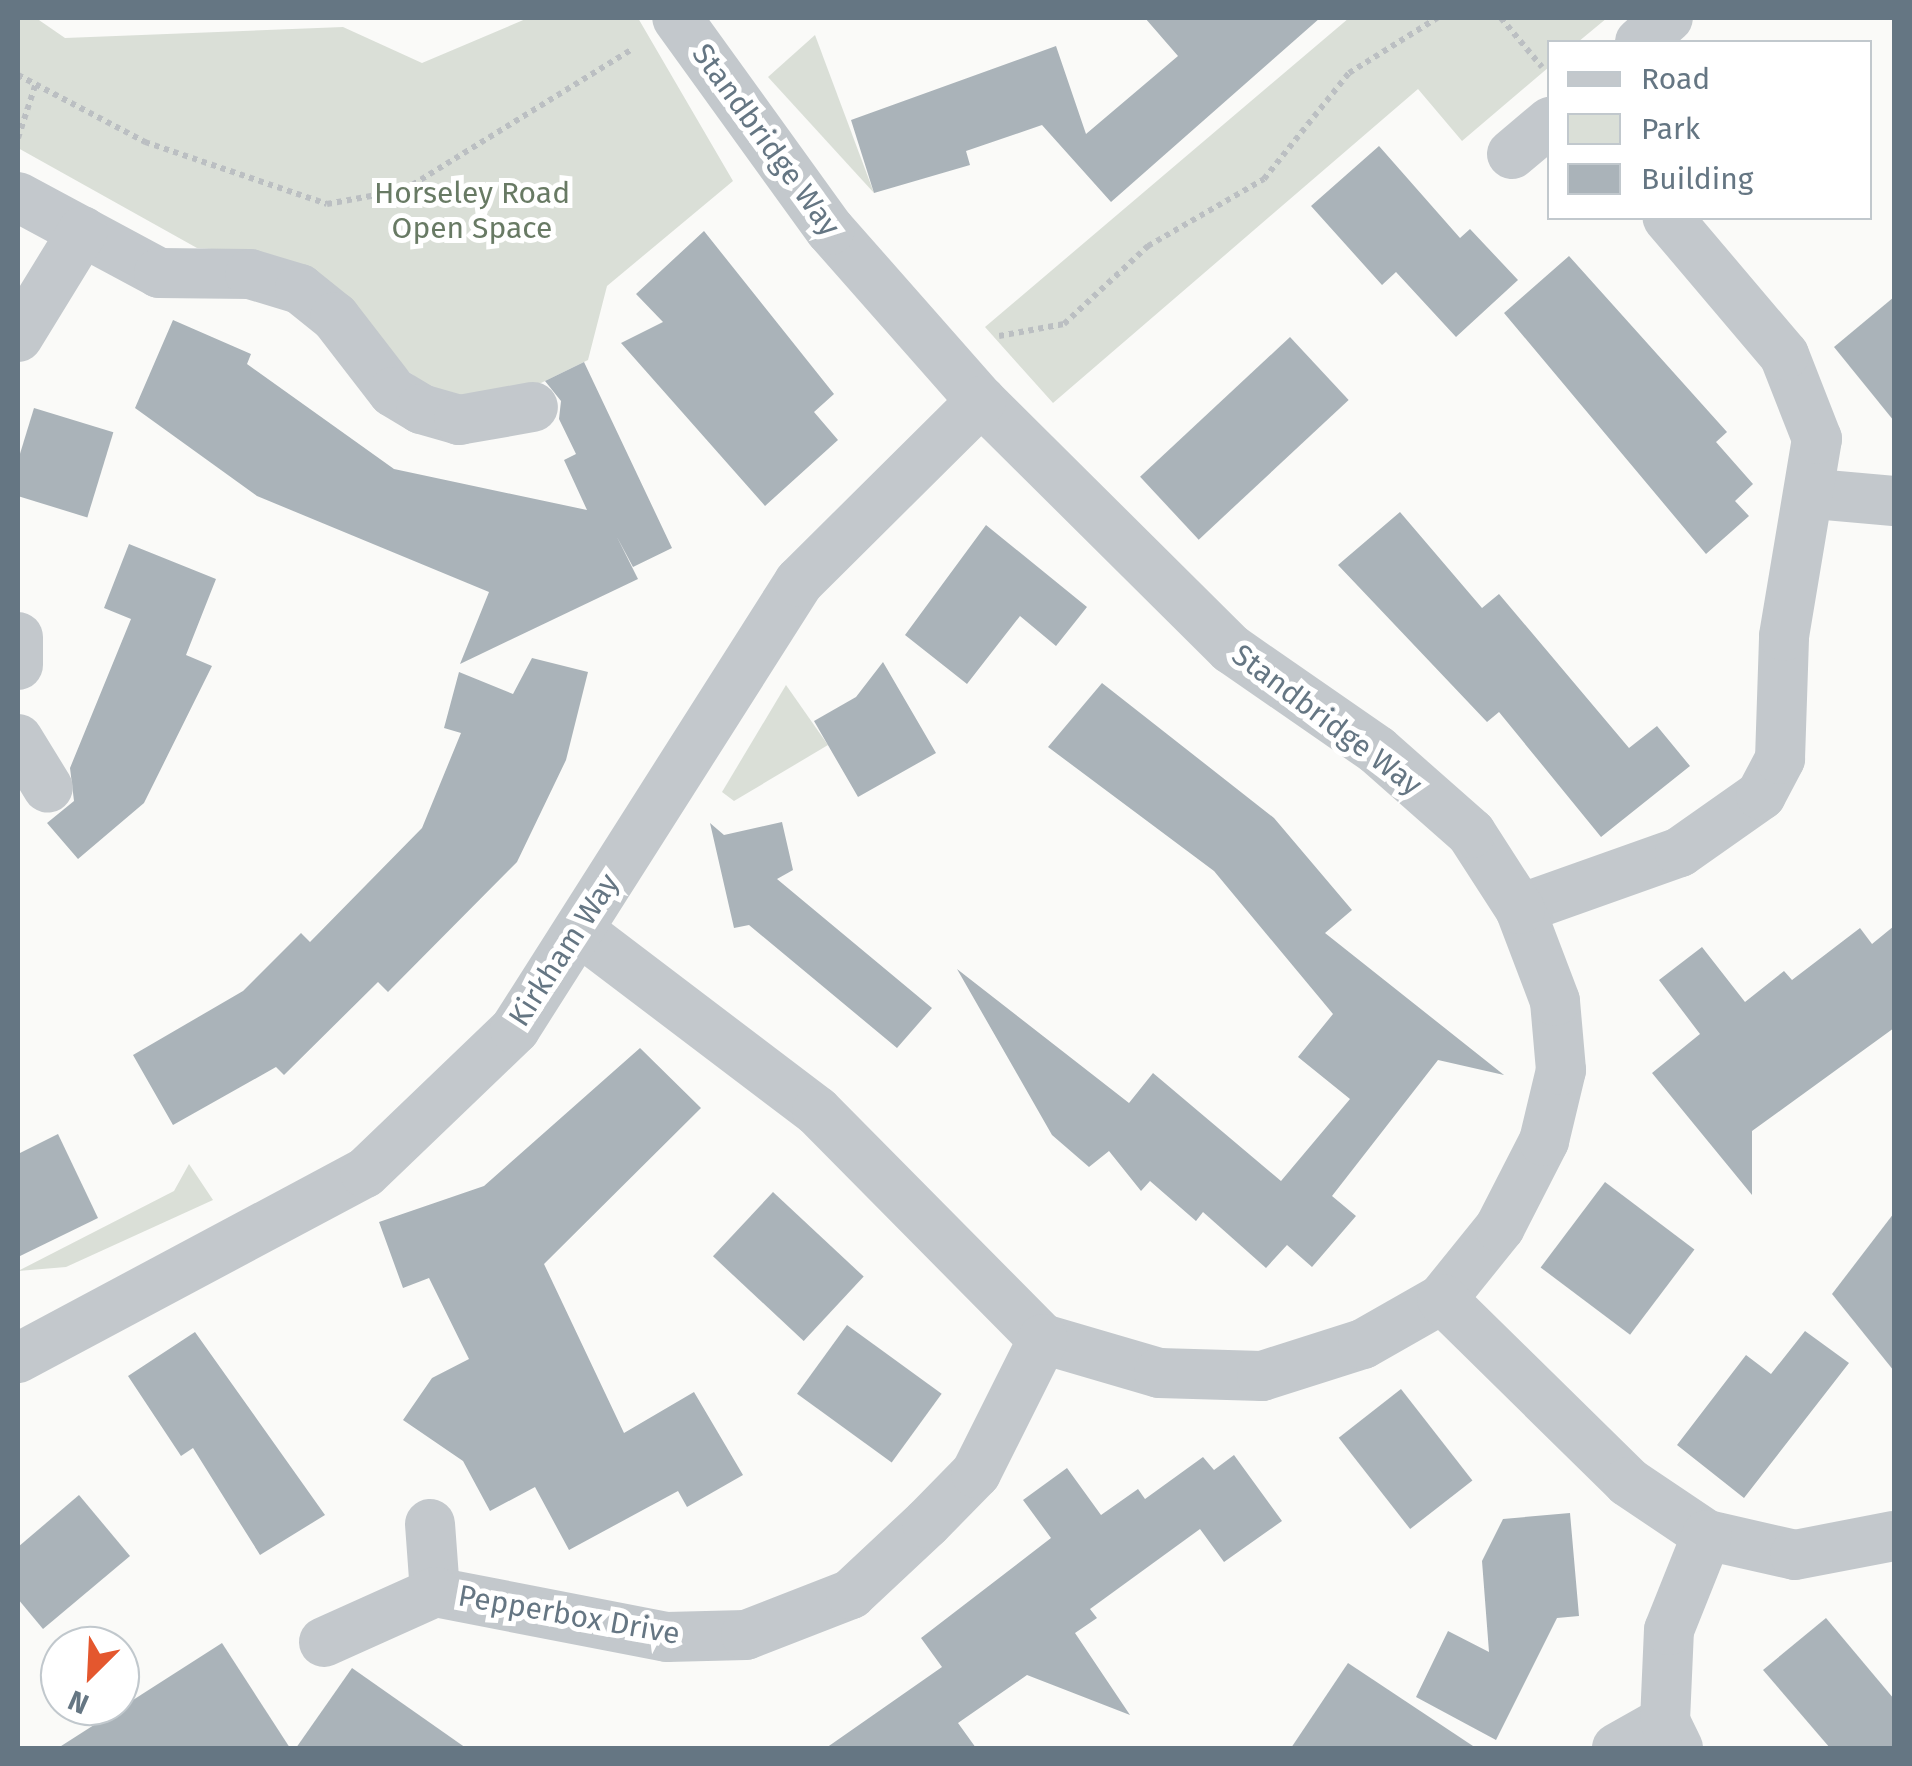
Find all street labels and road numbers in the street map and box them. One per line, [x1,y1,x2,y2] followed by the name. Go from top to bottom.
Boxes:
[684,37,848,243] street label: Standbridge Way
[1225,637,1429,803] street label: Standbridge Way
[501,867,627,1033] street label: Kirkham Way
[455,1578,683,1652] street label: Pepperbox Drive

